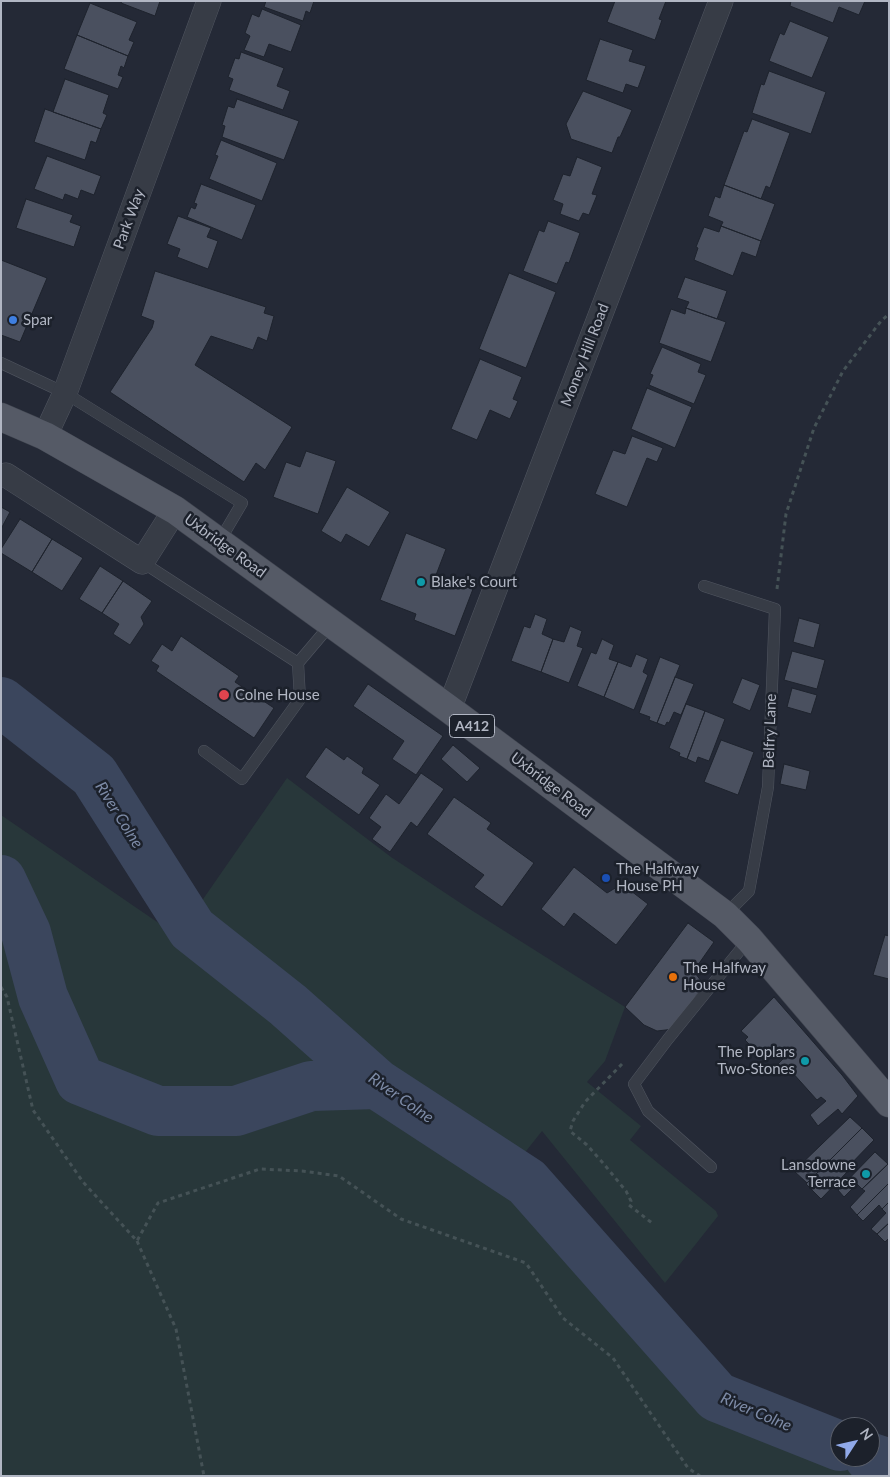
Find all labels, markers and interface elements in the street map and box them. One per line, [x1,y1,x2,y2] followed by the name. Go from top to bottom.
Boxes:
[110,186,148,252] street label: Park Way
[557,301,613,409] street label: Money Hill Road
[23,311,52,329] place label: Spar
[7,314,19,326] marker: Spar
[181,510,269,582] street label: Uxbridge Road
[431,573,517,591] place label: Blake's Court
[415,576,427,588] marker: Blake's Court
[235,686,320,704] place label: Colne House
[217,688,231,702] marker: Colne House
[760,693,780,769] street label: Belfry Lane
[450,714,494,738] road number: A412
[507,749,595,821] street label: Uxbridge Road
[91,778,147,852] water label: River Colne
[616,860,699,895] place label: The Halfway House PH
[600,872,612,884] marker: The Halfway House PH
[683,959,766,994] place label: The Halfway House
[667,971,679,983] marker: The Halfway House
[717,1043,795,1078] place label: The Poplars Two-Stones
[799,1055,811,1067] marker: The Poplars Two-Stones
[365,1069,437,1127] water label: River Colne
[781,1156,856,1191] place label: Lansdowne Terrace
[860,1168,872,1180] marker: Lansdowne Terrace
[718,1389,794,1435] water label: River Colne
[830,1417,880,1467] north arrow
[857,1424,877,1443] text: N

